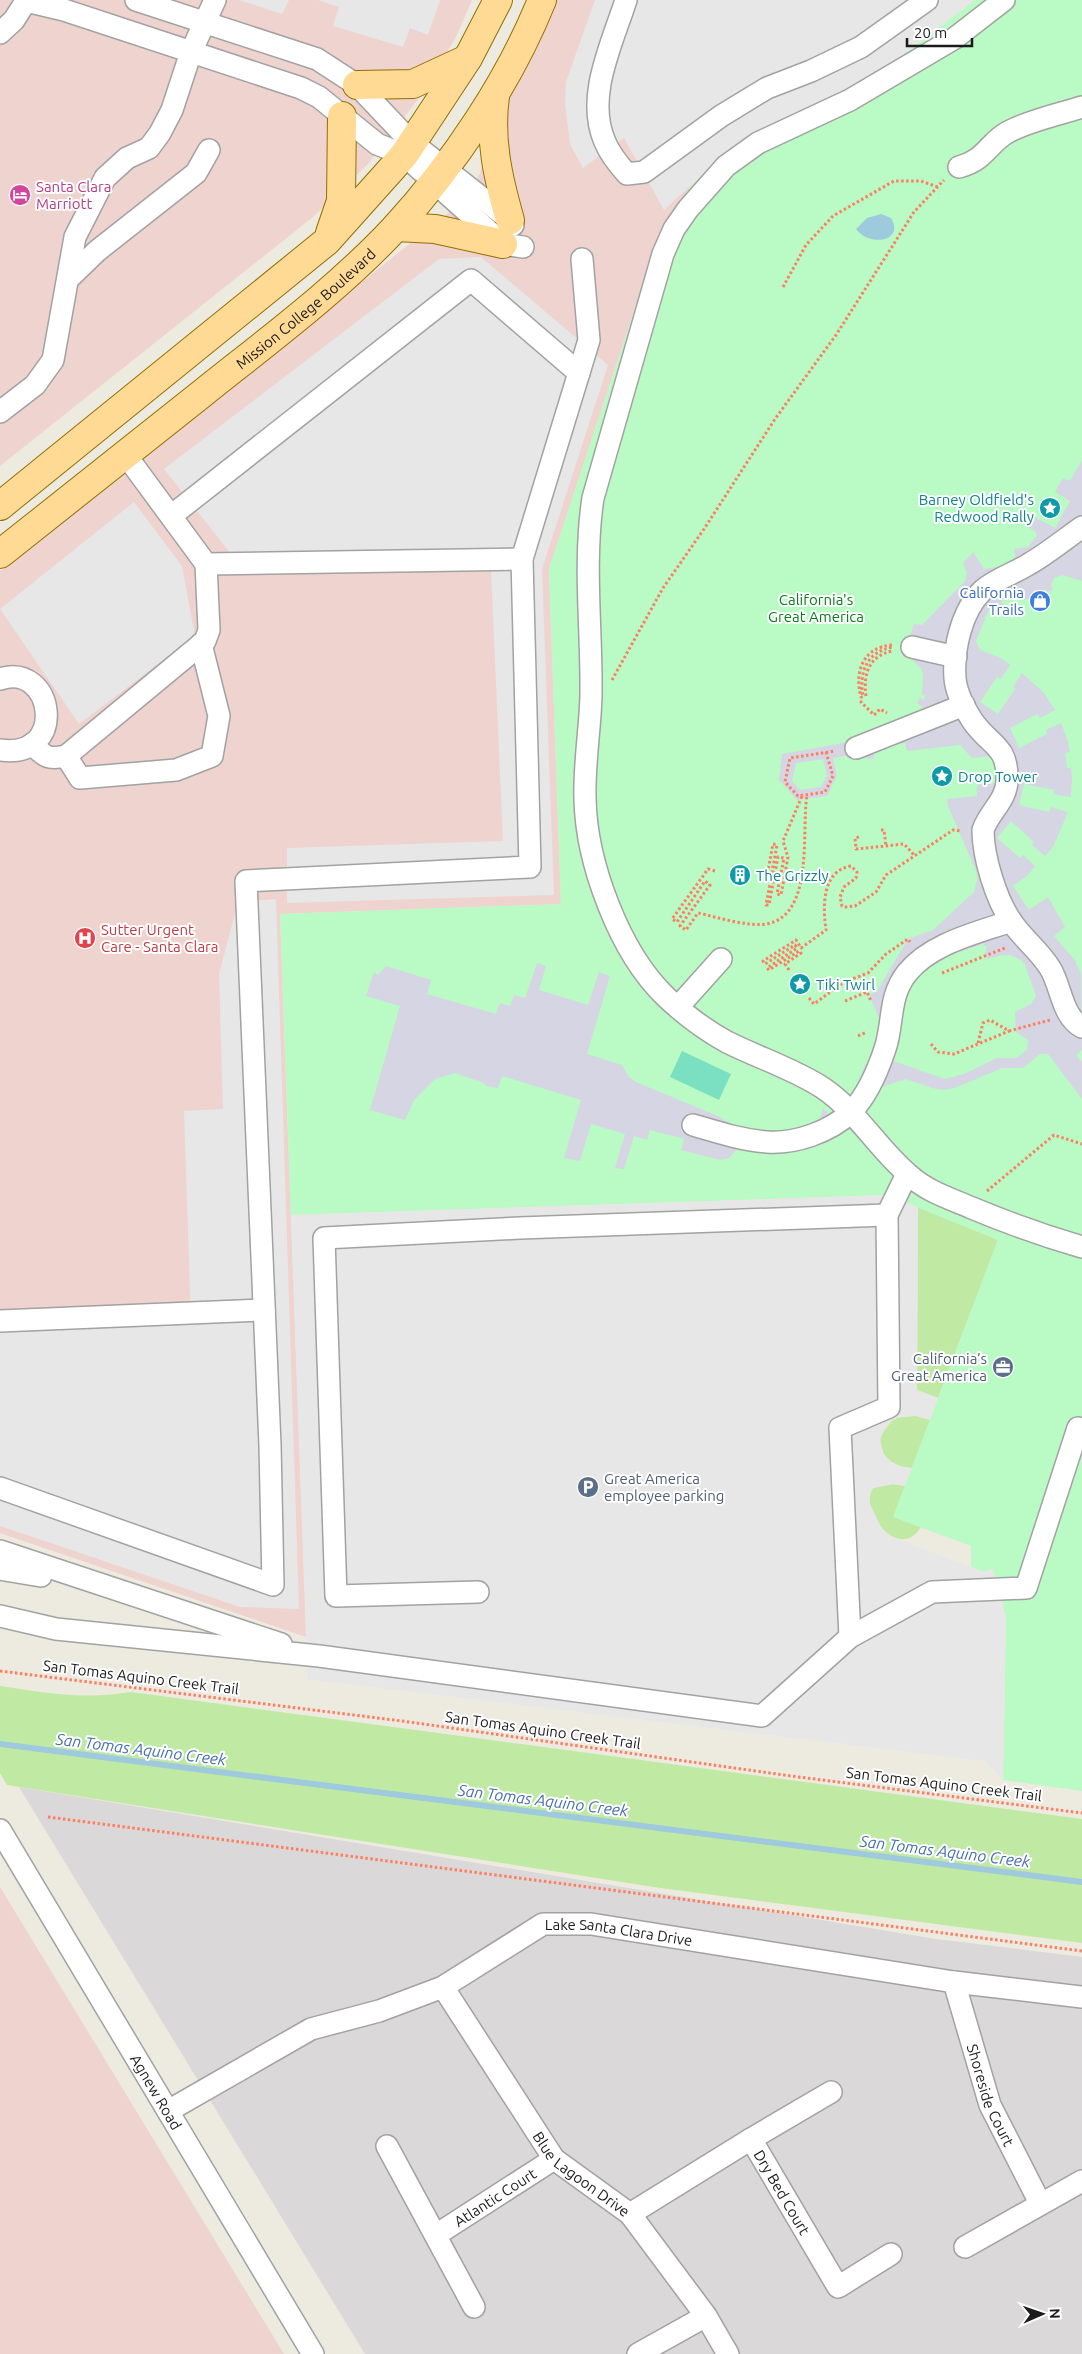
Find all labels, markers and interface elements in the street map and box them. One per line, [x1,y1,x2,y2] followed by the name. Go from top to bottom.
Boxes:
[907,15,972,47] scale bar
[914,24,947,41] text: 20 m
[36,178,111,212] place label: Santa Clara Marriott
[8,183,32,207] hotel icon: Santa Clara Marriott
[232,245,379,372] street label: Mission College Boulevard
[919,491,1034,525] place label: Barney Oldfield's Redwood Rally
[1038,496,1062,520] place icon: Barney Oldfield's Redwood Rally
[959,584,1024,618] place label: California Trails
[1028,589,1052,613] shop icon: California Trails
[768,591,864,625] park label: California's Great America
[930,764,954,788] place icon: Drop Tower
[958,768,1038,785] place label: Drop Tower
[728,863,752,887] building icon: The Grizzly
[756,867,829,884] place label: The Grizzly
[101,921,218,955] place label: Sutter Urgent Care - Santa Clara
[73,926,97,950] hospital icon: Sutter Urgent Care - Santa Clara
[788,972,812,996] place icon: Tiki Twirl
[816,976,875,993] place label: Tiki Twirl
[891,1350,987,1384] place label: California’s Great America
[991,1355,1015,1379] office icon: California’s Great America
[604,1470,724,1504] place label: Great America employee parking
[576,1475,600,1499] parking icon: Great America employee parking
[42,1657,240,1697] street label: San Tomas Aquino Creek Trail
[444,1708,642,1752] street label: San Tomas Aquino Creek Trail
[54,1730,228,1768] water label: San Tomas Aquino Creek
[845,1764,1043,1804] street label: San Tomas Aquino Creek Trail
[456,1781,630,1819] water label: San Tomas Aquino Creek
[858,1832,1032,1870] water label: San Tomas Aquino Creek
[545,1915,694,1949] street label: Lake Santa Clara Drive
[964,2042,1018,2149] street label: Shoreside Court
[127,2051,185,2133] street label: Agnew Road
[530,2128,633,2220] street label: Blue Lagoon Drive
[751,2147,814,2238] street label: Dry Bed Court
[451,2164,539,2230] street label: Atlantic Court
[1017,2289,1067,2339] north arrow
[1047,2308,1063,2319] text: N

